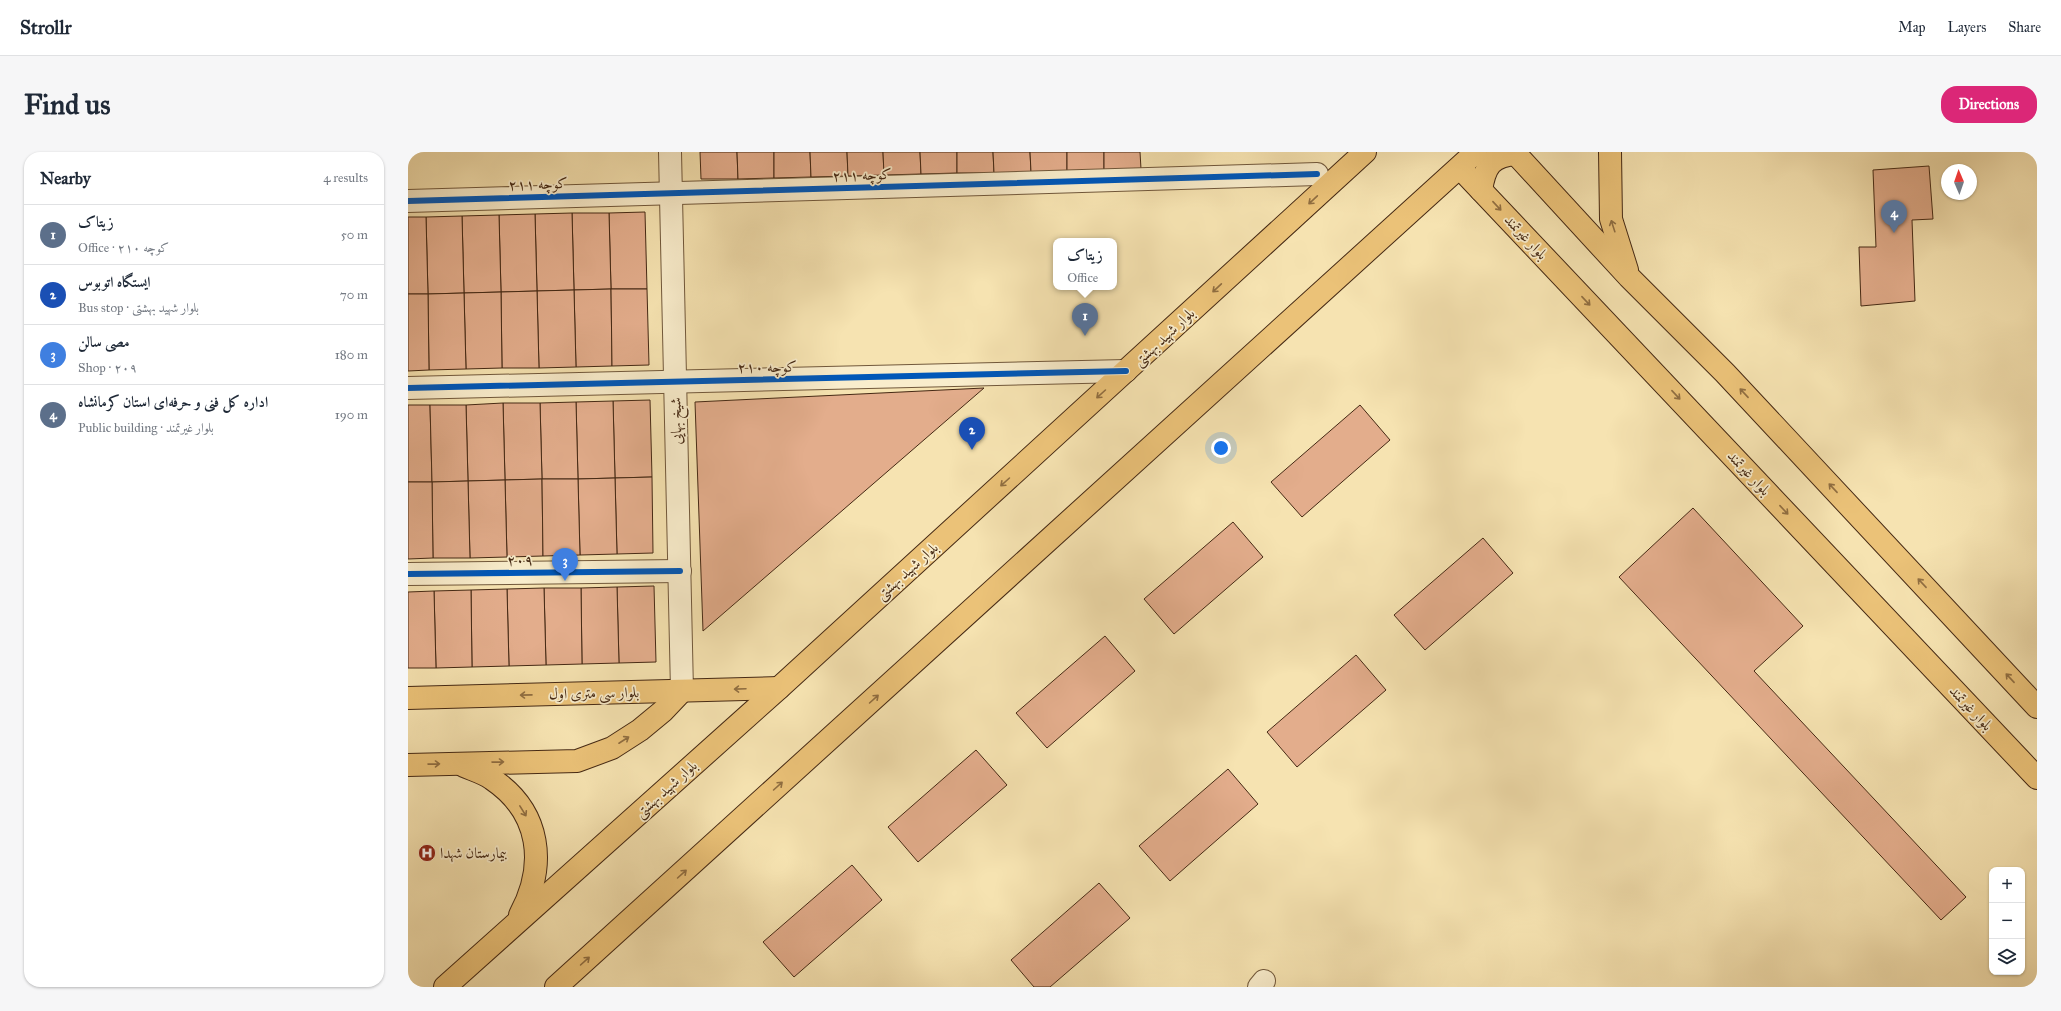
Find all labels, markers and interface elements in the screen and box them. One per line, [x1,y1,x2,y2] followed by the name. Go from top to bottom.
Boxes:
[20,16,72,39] text: Strollr
[1898,19,1926,36] text: Map
[1948,19,1986,36] text: Layers
[2008,19,2041,36] text: Share
[1941,86,2037,123] button: Directions
[24,87,110,122] text: Find us
[1941,164,1977,200] north arrow
[832,165,892,187] street label: کوچه ۲۱۱
[40,168,91,189] text: Nearby
[323,170,368,186] text: 4 results
[508,174,568,196] street label: کوچه ۲۱۱
[1308,195,1318,204] one-way arrow
[1881,200,1907,233] pin: 4
[1492,201,1502,211] one-way arrow
[1501,211,1552,263] street label: بلوار غیرتمند
[78,213,114,231] text: زیتاک
[1609,220,1616,233] one-way arrow
[50,227,56,243] text: 1
[341,227,368,243] text: 50 m
[1053,238,1117,290] popup
[78,240,169,256] text: Office · کوچه ۲۱۰
[1067,246,1103,264] text: زیتاک
[1067,270,1098,286] text: Office
[78,273,151,291] text: ایستگاه اتوبوس
[1212,283,1222,292] one-way arrow
[50,287,56,303] text: 2
[340,287,368,303] text: 70 m
[1581,296,1591,306] one-way arrow
[78,300,199,316] text: Bus stop · بلوار شهید بهشتی
[1072,303,1098,336] pin: 1
[1130,304,1200,371] street label: بلوار شهید بهشتی
[78,333,129,351] text: مصی سالن
[50,347,56,363] text: 3
[335,347,368,363] text: 180 m
[737,357,797,379] street label: کوچه ۲۱۰
[78,360,137,376] text: Shop · ۲۰۹
[1739,388,1749,398] one-way arrow
[1096,390,1106,399] one-way arrow
[1671,390,1680,400] one-way arrow
[78,393,268,411] text: اداره کل فنی و حرفه‌ای استان کرمانشاه
[667,397,690,445] street label: شیخ بهایی
[49,407,57,423] text: 4
[335,407,368,423] text: 190 m
[959,417,985,450] pin: 2
[78,420,214,436] text: Public building · بلوار غیرتمند
[1211,438,1231,458] your location
[1724,447,1775,499] street label: بلوار غیرتمند
[1000,477,1010,487] one-way arrow
[1828,483,1838,493] one-way arrow
[1779,505,1789,515] one-way arrow
[872,538,943,605] street label: بلوار شهید بهشتی
[552,548,578,581] pin: 3
[507,551,533,569] street label: ۲۰۹
[1917,578,1926,588] one-way arrow
[2006,673,2015,683] one-way arrow
[1946,682,1997,734] street label: بلوار غیرتمند
[549,683,639,705] street label: بلوار سی متری اول
[734,685,747,693] one-way arrow
[520,691,533,698] one-way arrow
[869,694,879,704] one-way arrow
[618,736,630,744] one-way arrow
[631,756,702,823] street label: بلوار شهید بهشتی
[491,759,504,766] one-way arrow
[427,760,440,768] one-way arrow
[773,782,783,791] one-way arrow
[519,805,527,816] one-way arrow
[417,843,437,863] hospital icon: بیمارستان شهدا
[440,844,508,863] place label: بیمارستان شهدا
[1989,867,2025,975] map controls
[1989,867,2025,903] button: +
[676,869,687,878] one-way arrow
[1989,903,2025,939] button: −
[1989,939,2025,975] button: layers
[580,956,590,966] one-way arrow

